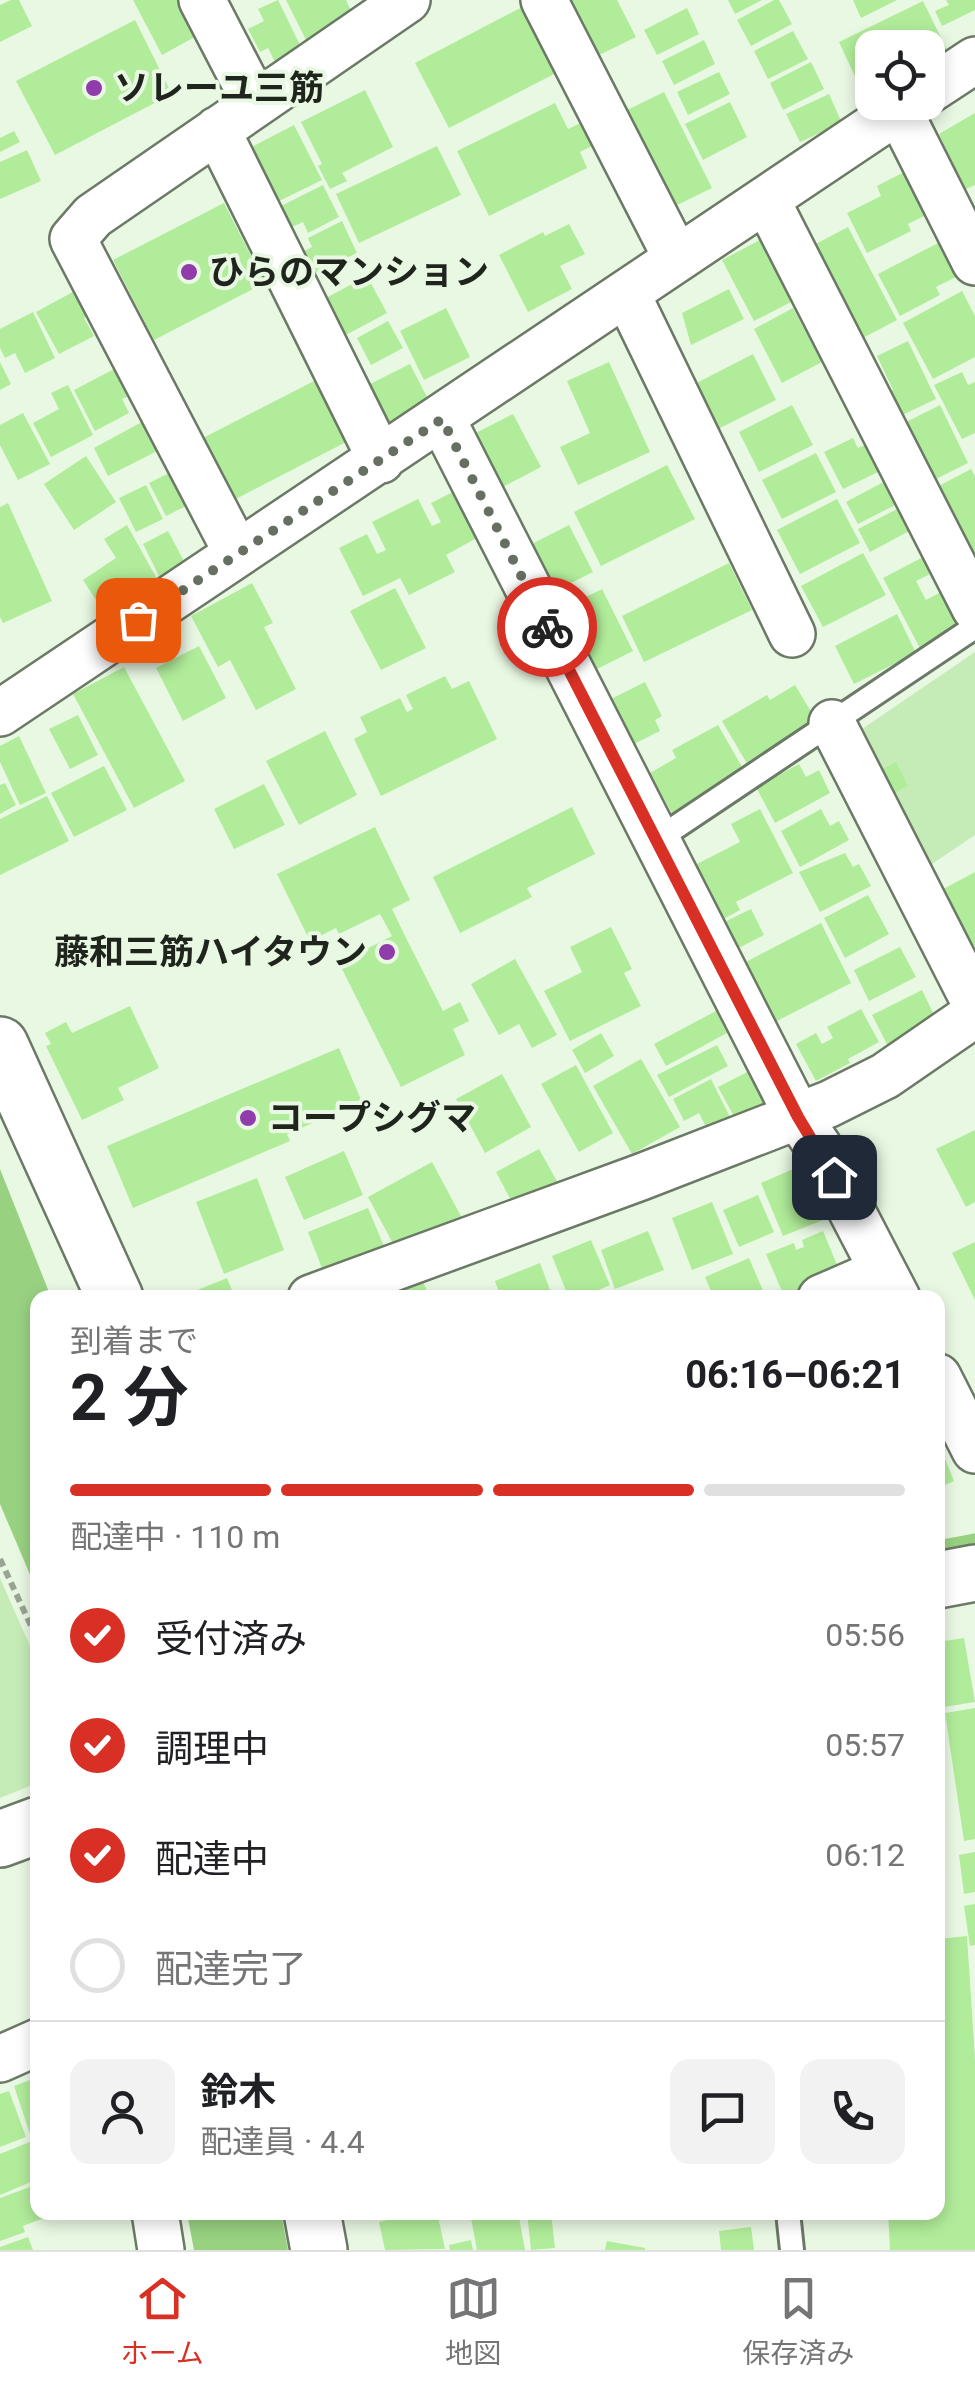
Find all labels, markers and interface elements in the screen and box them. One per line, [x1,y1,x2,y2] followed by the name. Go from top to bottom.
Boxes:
[855,30,945,120] map controls
[855,30,945,120] button: locate
[114,68,324,109] place label: ソレーユ三筋
[83,77,105,99] marker: ソレーユ三筋
[209,252,489,293] place label: ひらのマンション
[178,261,200,283] marker: ひらのマンション
[497,577,597,677] courier
[96,578,181,663] pin
[111,593,166,648] icon: bag
[520,600,575,655] icon: bike
[54,932,367,973] place label: 藤和三筋ハイタウン
[376,941,398,963] marker: 藤和三筋ハイタウン
[268,1098,476,1139] place label: コープシグマ
[237,1107,259,1129] marker: コープシグマ
[792,1135,877,1220] pin
[807,1150,862,1205] icon: home
[70,1322,198,1360] text: 到着まで
[685,1353,905,1397] text: 06:16–06:21
[70,1360,188,1436] text: 2 分
[70,1518,280,1556] text: 配達中 · 110 m
[70,1608,125,1663] icon: check
[825,1616,905,1654] text: 05:56
[155,1617,307,1661] text: 受付済み
[70,1718,125,1773] icon: check
[825,1726,905,1764] text: 05:57
[155,1727,269,1771] text: 調理中
[70,1828,125,1883] icon: check
[825,1836,905,1874] text: 06:12
[155,1837,269,1881] text: 配達中
[155,1947,307,1991] text: 配達完了
[70,2059,175,2164] button: person
[670,2059,775,2164] button: chat
[800,2059,905,2164] button: phone
[200,2070,276,2114] text: 鈴木
[200,2123,365,2161] text: 配達員 · 4.4
[121,2271,204,2371] tab: ホーム
[445,2271,501,2371] tab: 地図
[742,2271,854,2371] tab: 保存済み

